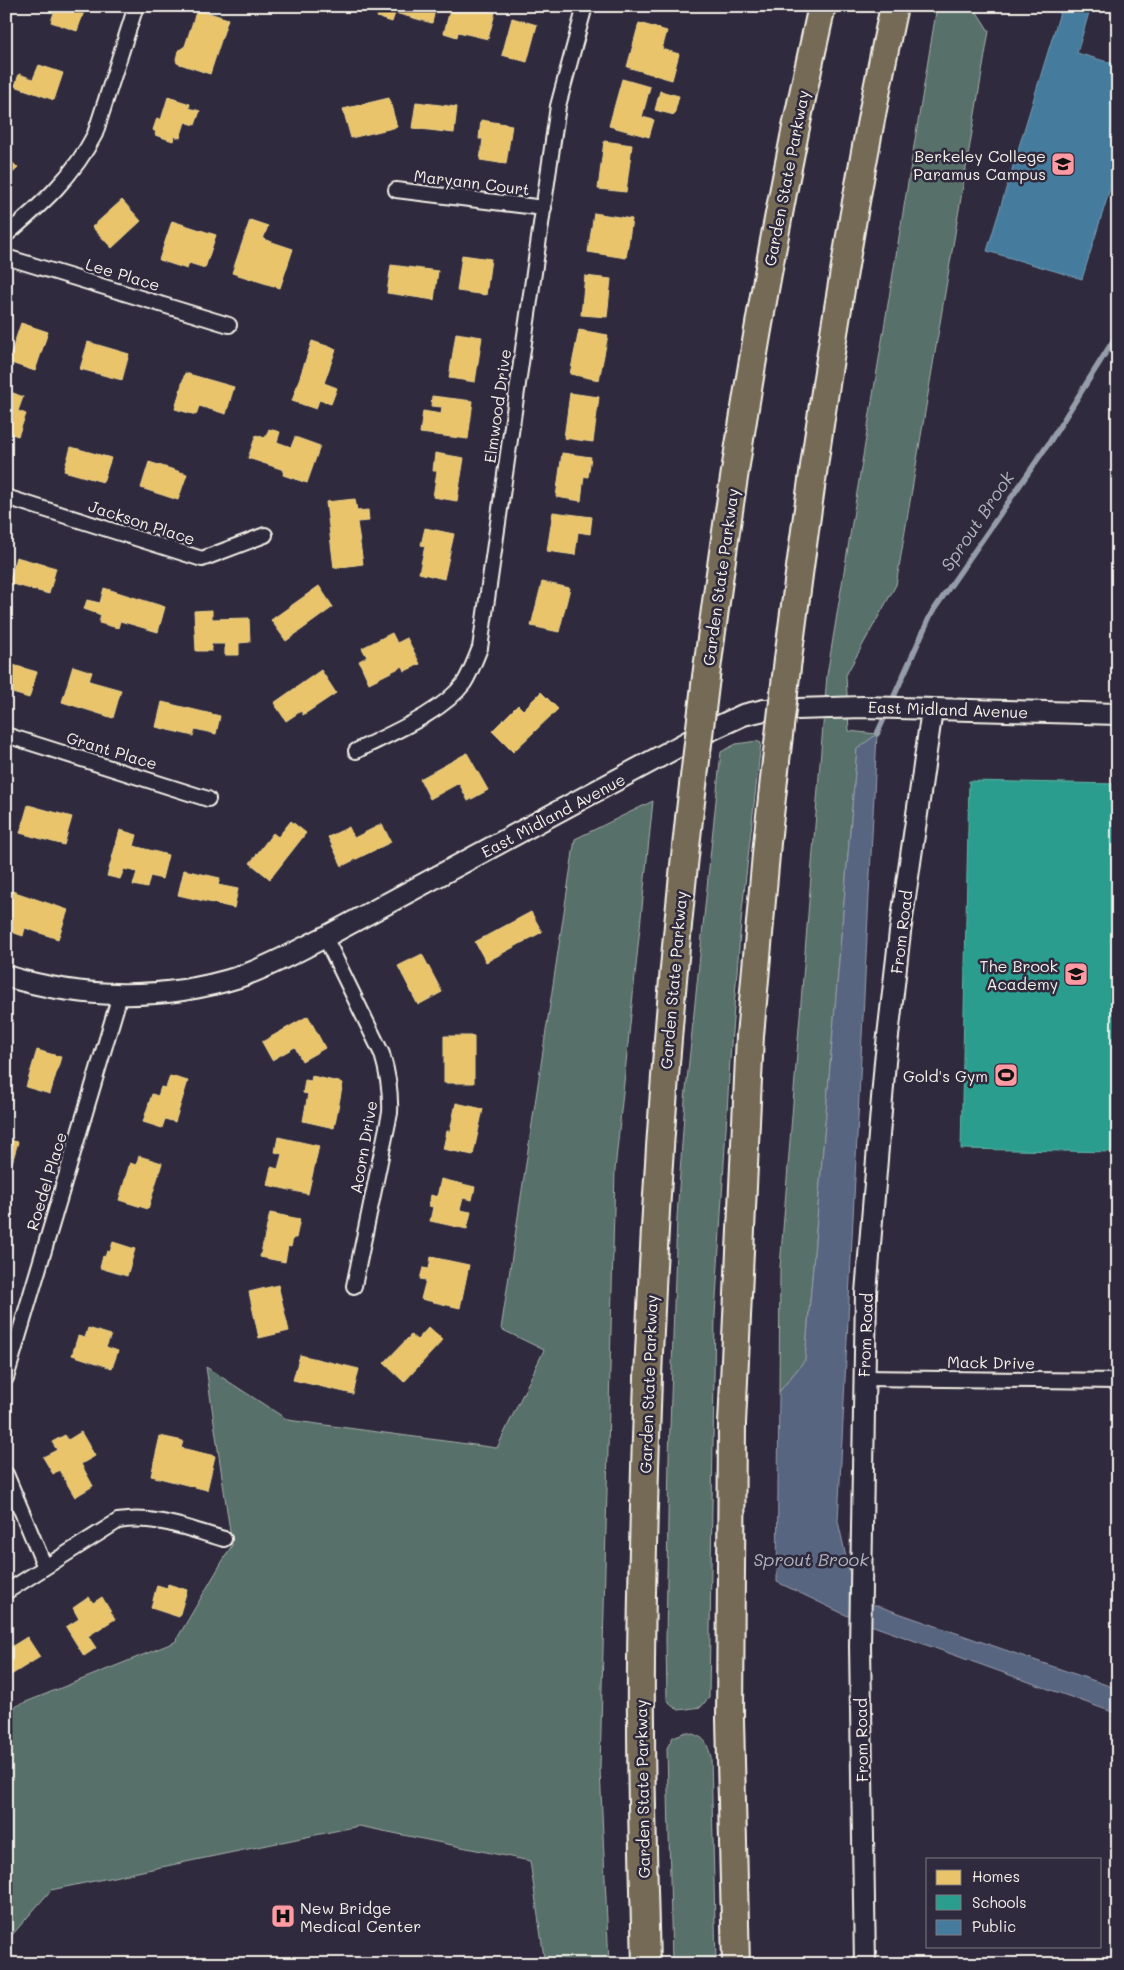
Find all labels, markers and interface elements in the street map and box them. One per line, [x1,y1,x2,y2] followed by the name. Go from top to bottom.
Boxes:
[759,88,813,268] street label: Garden State Parkway
[913,145,1046,184] place label: Berkeley College Paramus Campus
[1050,151,1076,177] school or university icon: Berkeley College Paramus Campus
[413,164,531,200] street label: Maryann Court
[83,253,163,295] street label: Lee Place
[479,348,515,464] street label: Elmwood Drive
[935,466,1020,576] water label: Sprout Brook
[697,487,743,667] street label: Garden State Parkway
[86,495,198,549] street label: Jackson Place
[868,696,1028,722] street label: East Midland Avenue
[64,726,160,774] street label: Grant Place
[477,768,629,862] street label: East Midland Avenue
[885,889,917,975] street label: From Road
[655,890,691,1070] street label: Garden State Parkway
[980,955,1058,994] place label: The Brook Academy
[1063,961,1089,987] school or university icon: The Brook Academy
[993,1062,1019,1088] sports icon: Gold's Gym
[903,1065,988,1086] place label: Gold's Gym
[344,1099,382,1195] street label: Acorn Drive
[21,1129,71,1233] street label: Roedel Place
[853,1293,877,1377] street label: From Road
[634,1294,662,1474] street label: Garden State Parkway
[947,1351,1035,1373] street label: Mack Drive
[753,1547,869,1571] water label: Sprout Brook
[850,1698,872,1782] street label: From Road
[630,1699,654,1879] street label: Garden State Parkway
[926,1858,1102,1948] legend
[972,1866,1020,1886] text: Homes
[972,1892,1027,1912] text: Schools
[300,1897,421,1936] place label: New Bridge Medical Center
[270,1903,296,1929] hospital icon: New Bridge Medical Center
[972,1916,1016,1936] text: Public

